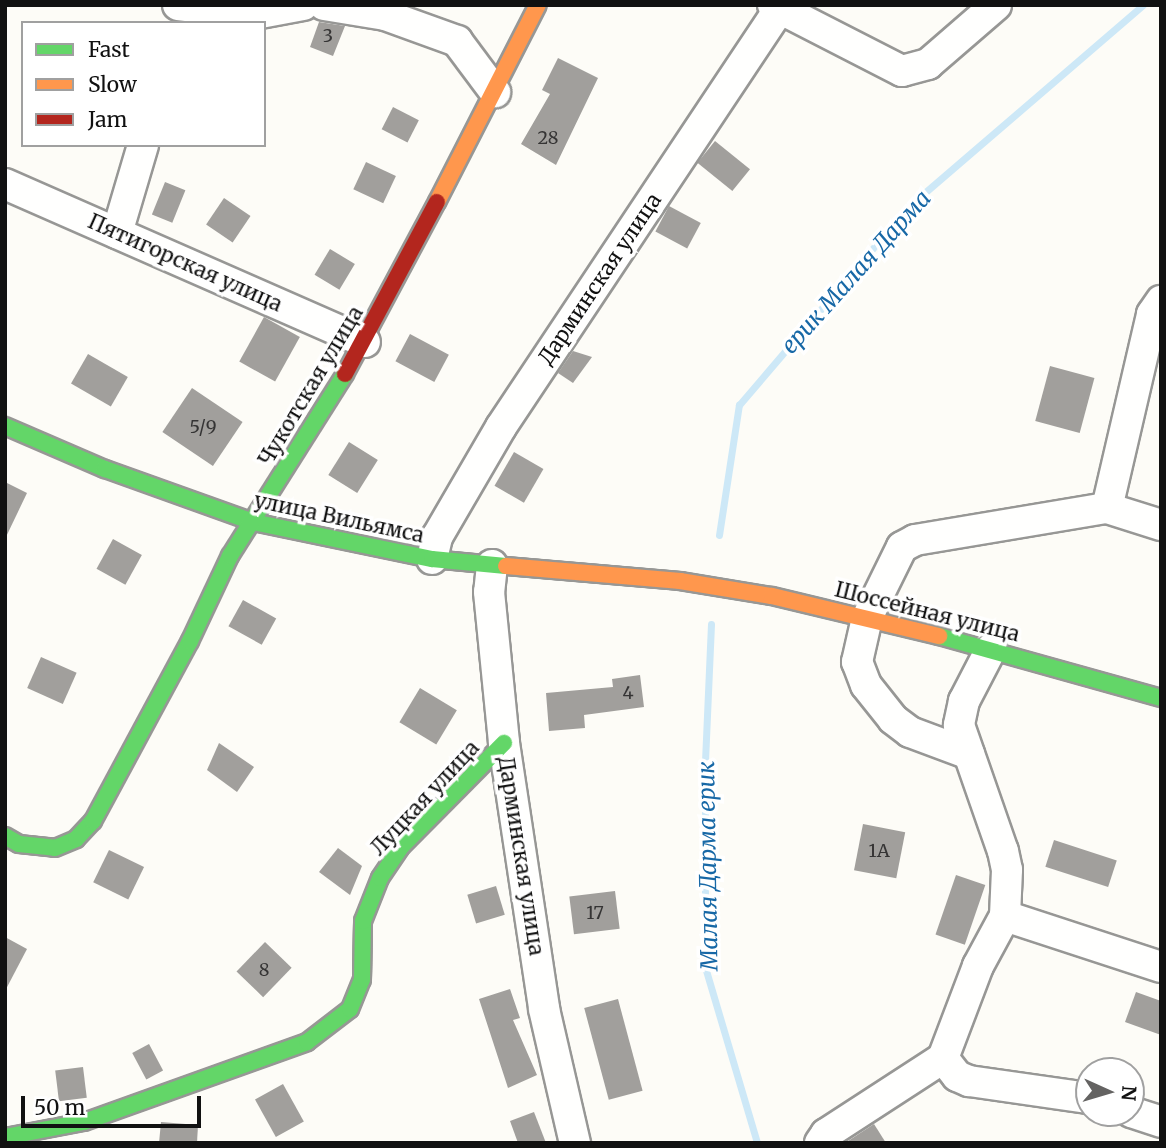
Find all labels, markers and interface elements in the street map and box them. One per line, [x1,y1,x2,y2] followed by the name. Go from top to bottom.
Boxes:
[21,21,266,147] legend
[323,25,333,47] house number: 3
[88,36,130,63] text: Fast
[88,71,137,98] text: Slow
[88,106,127,133] text: Jam
[537,127,559,149] house number: 28
[776,185,936,359] water label: ерик Малая Дарма
[533,189,667,369] street label: Дарминская улица
[84,209,286,317] street label: Пятигорская улица
[253,302,369,470] street label: Чукотская улица
[189,416,217,438] house number: 5/9
[252,488,426,548] street label: улица Вильямса
[832,577,1022,647] street label: Шоссейная улица
[622,682,634,704] house number: 4
[366,735,484,861] street label: Луцкая улица
[493,755,549,957] street label: Дарминская улица
[692,761,724,971] water label: Малая Дарма ерик
[868,840,890,862] house number: 1А
[586,902,604,924] house number: 17
[259,959,269,981] house number: 8
[1075,1057,1145,1127] north arrow
[24,1082,205,1126] scale bar
[1116,1085,1141,1102] text: N
[34,1094,85,1121] text: 50 m

